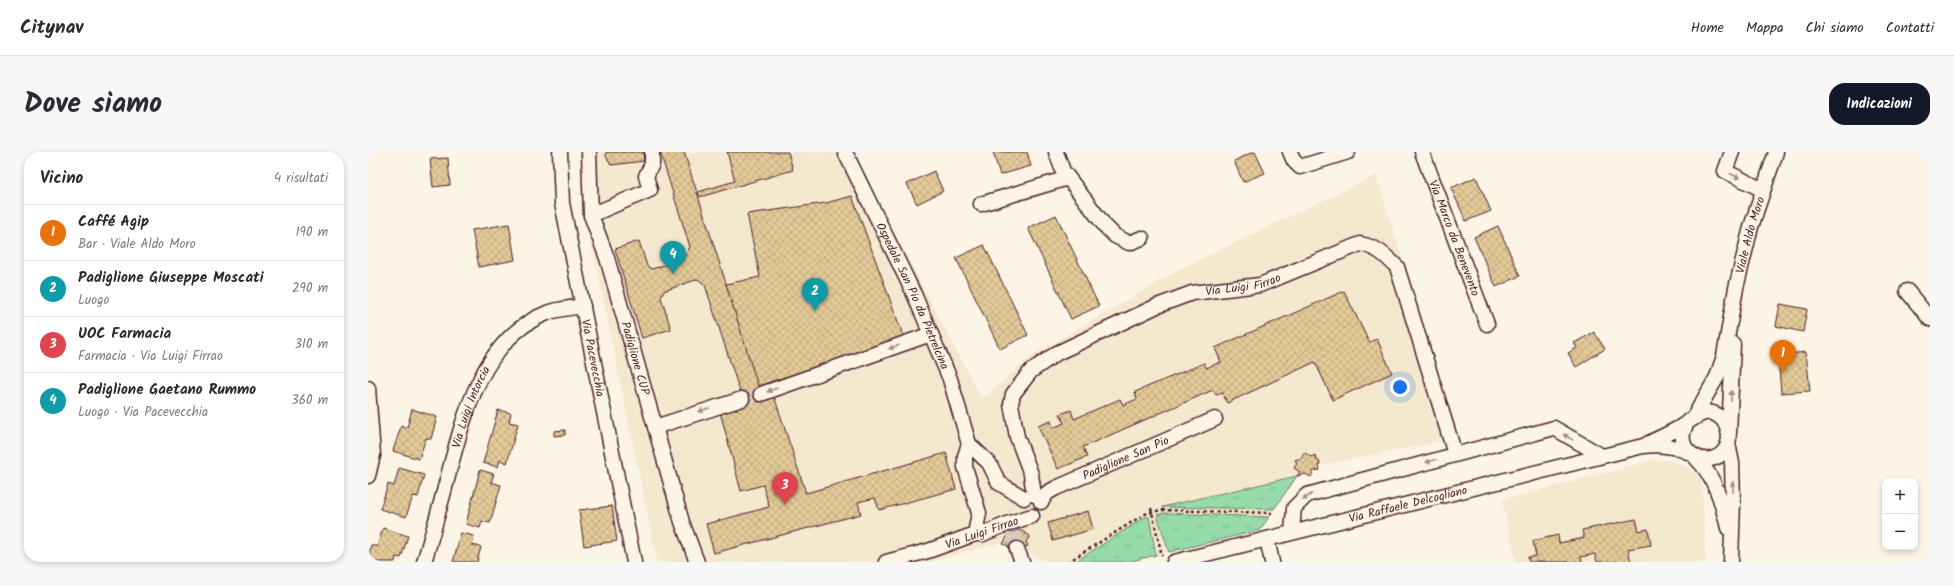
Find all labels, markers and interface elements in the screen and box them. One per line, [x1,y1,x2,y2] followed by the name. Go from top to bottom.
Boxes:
[20,13,83,43] text: Citynav
[1691,17,1724,39] text: Home
[1746,17,1783,39] text: Mappa
[1805,17,1864,39] text: Chi siamo
[1886,17,1934,39] text: Contatti
[24,82,162,127] text: Dove siamo
[1829,83,1930,125] button: Indicazioni
[40,165,83,192] text: Vicino
[274,168,328,189] text: 4 risultati
[1729,173,1741,179] one-way arrow
[1424,177,1485,299] street label: Via Marco da Benevento
[1730,194,1770,275] street label: Viale Aldo Moro
[78,210,149,234] text: Caffé Agip
[871,219,954,373] street label: Ospedale San Pio da Pietrelcina
[51,222,55,243] text: 1
[296,222,328,243] text: 190 m
[78,234,196,255] text: Bar · Viale Aldo Moro
[660,241,686,274] pin: 4
[78,266,264,290] text: Padiglione Giuseppe Moscati
[1204,268,1284,301] street label: Via Luigi Firrao
[49,278,57,299] text: 2
[292,278,328,299] text: 290 m
[802,278,828,311] pin: 2
[78,290,109,311] text: Luogo
[576,317,610,399] street label: Via Pacevecchia
[616,319,655,398] street label: Padiglione CUP
[78,322,171,346] text: UOC Farmacia
[49,334,57,355] text: 3
[294,334,328,355] text: 310 m
[1770,340,1796,373] pin: 1
[888,344,900,350] one-way arrow
[78,346,223,367] text: Farmacia · Via Luigi Firrao
[446,362,495,450] street label: Via Luigi Intorcia
[1390,377,1410,397] your location
[78,378,256,402] text: Padiglione Gaetano Rummo
[765,388,777,394] one-way arrow
[49,390,57,411] text: 4
[291,390,328,411] text: 360 m
[1727,390,1734,402] one-way arrow
[78,402,208,423] text: Luogo · Via Pacevecchia
[698,407,710,413] one-way arrow
[1079,431,1172,485] street label: Padiglione San Pio
[1562,433,1574,440] one-way arrow
[1425,458,1437,464] one-way arrow
[772,472,798,505] pin: 3
[1882,478,1918,550] map controls
[1882,478,1918,514] button: +
[1347,480,1469,528] street label: Via Raffaele Delcogliano
[1729,481,1736,493] one-way arrow
[1301,493,1312,501] one-way arrow
[943,512,1021,554] street label: Via Luigi Firrao
[1882,514,1918,550] button: −

